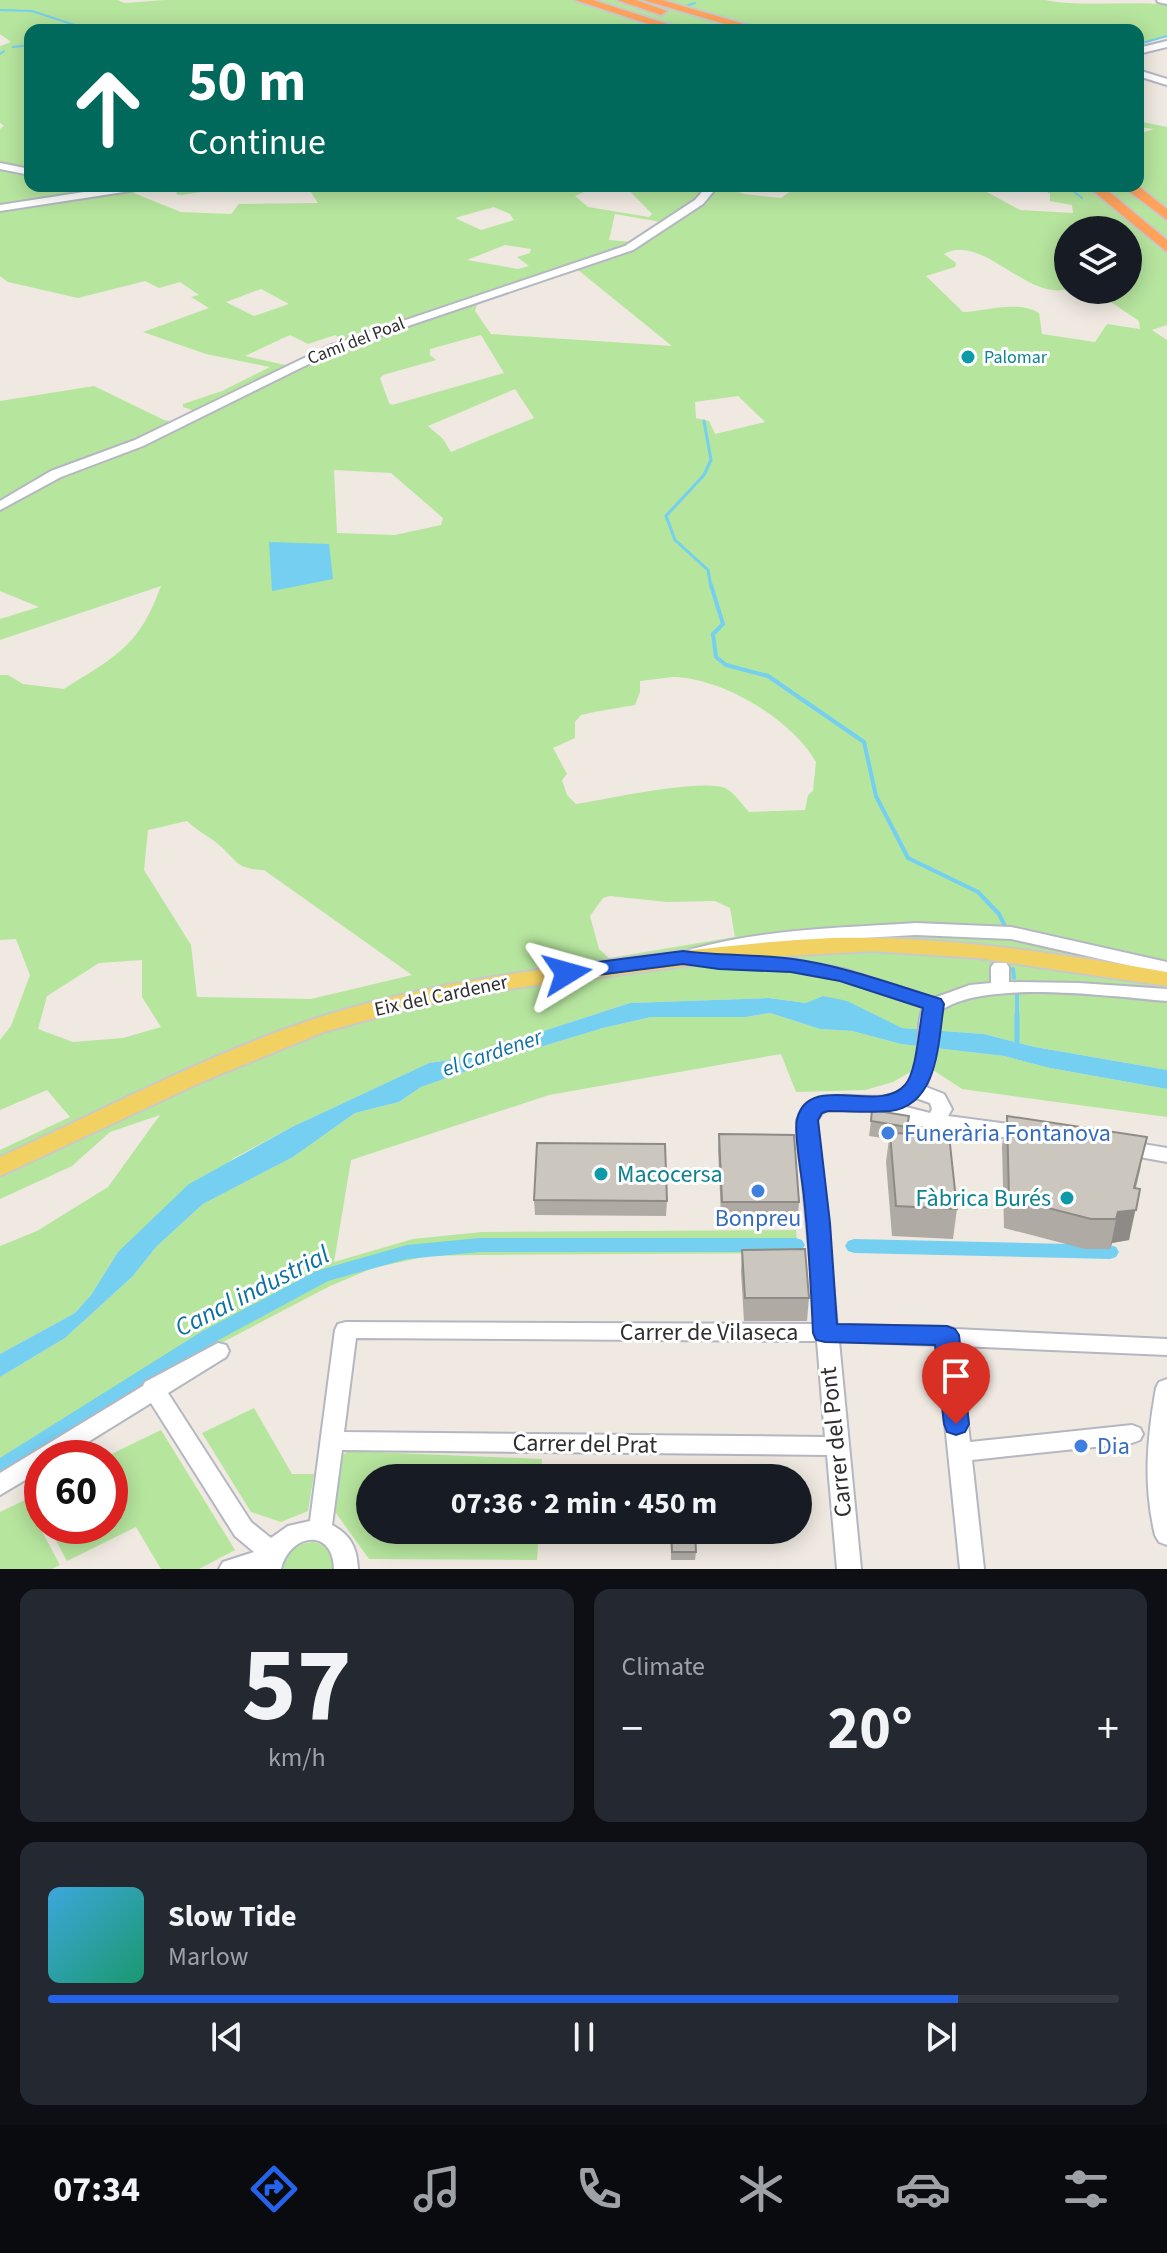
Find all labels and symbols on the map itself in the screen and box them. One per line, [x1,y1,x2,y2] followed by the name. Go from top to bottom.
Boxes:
[304,311,408,371] street label: Camí del Poal
[984,345,1048,370] place label: Palomar
[959,348,977,366] marker: Palomar
[525,931,609,1015] position arrow
[372,968,510,1024] street label: Eix del Cardener
[438,1021,548,1085] water label: el Cardener
[904,1116,1111,1151] place label: Funerària Fontanova
[879,1124,897,1142] marker: Funerària Fontanova
[617,1157,723,1192] place label: Macocersa
[592,1165,610,1183] marker: Macocersa
[916,1181,1051,1216] place label: Fàbrica Burés
[749,1182,767,1200] marker: Bonpreu
[1058,1189,1076,1207] marker: Fàbrica Burés
[715,1201,801,1236] place label: Bonpreu
[168,1236,336,1346] water label: Canal industrial
[620,1315,798,1350] street label: Carrer de Vilaseca
[922,1342,990,1424] pin
[811,1365,861,1519] street label: Carrer del Pont
[512,1425,658,1463] street label: Carrer del Prat
[1097,1429,1130,1464] place label: Dia
[1072,1437,1090,1455] marker: Dia
[24,1440,128,1544] speed limit sign: 60

